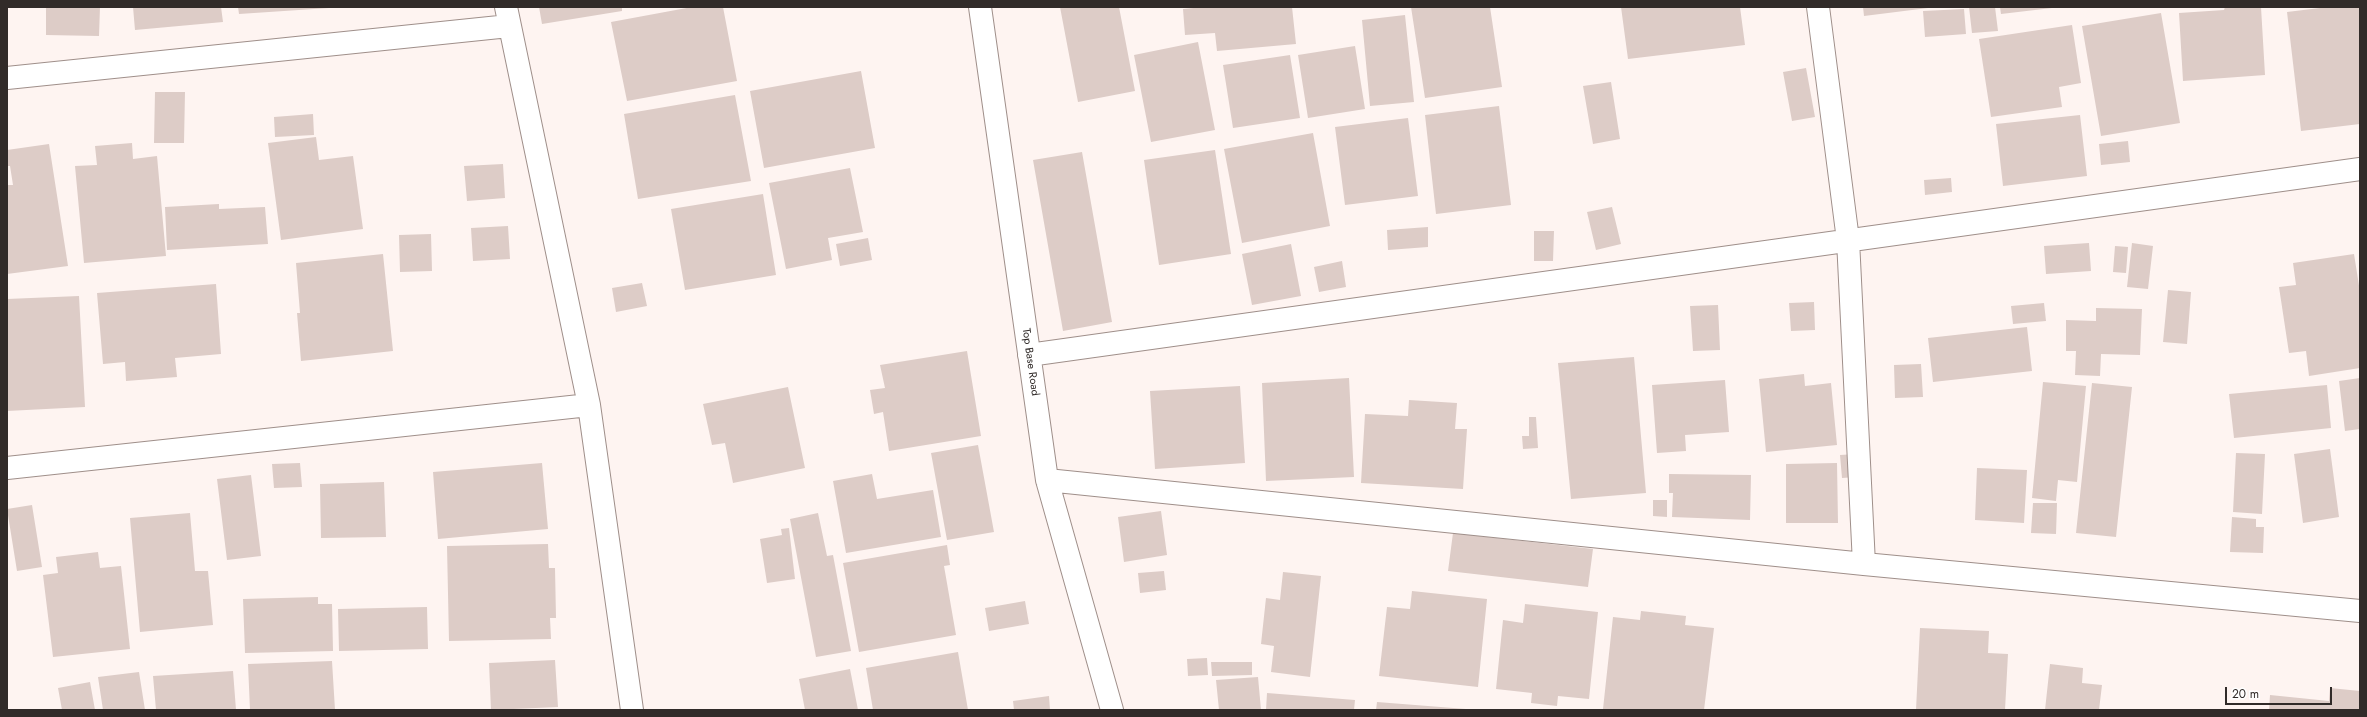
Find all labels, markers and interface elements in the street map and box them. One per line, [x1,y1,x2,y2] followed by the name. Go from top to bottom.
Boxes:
[1019,327,1041,397] street label: Top Base Road
[2227,679,2334,705] scale bar
[2232,685,2259,703] text: 20 m

